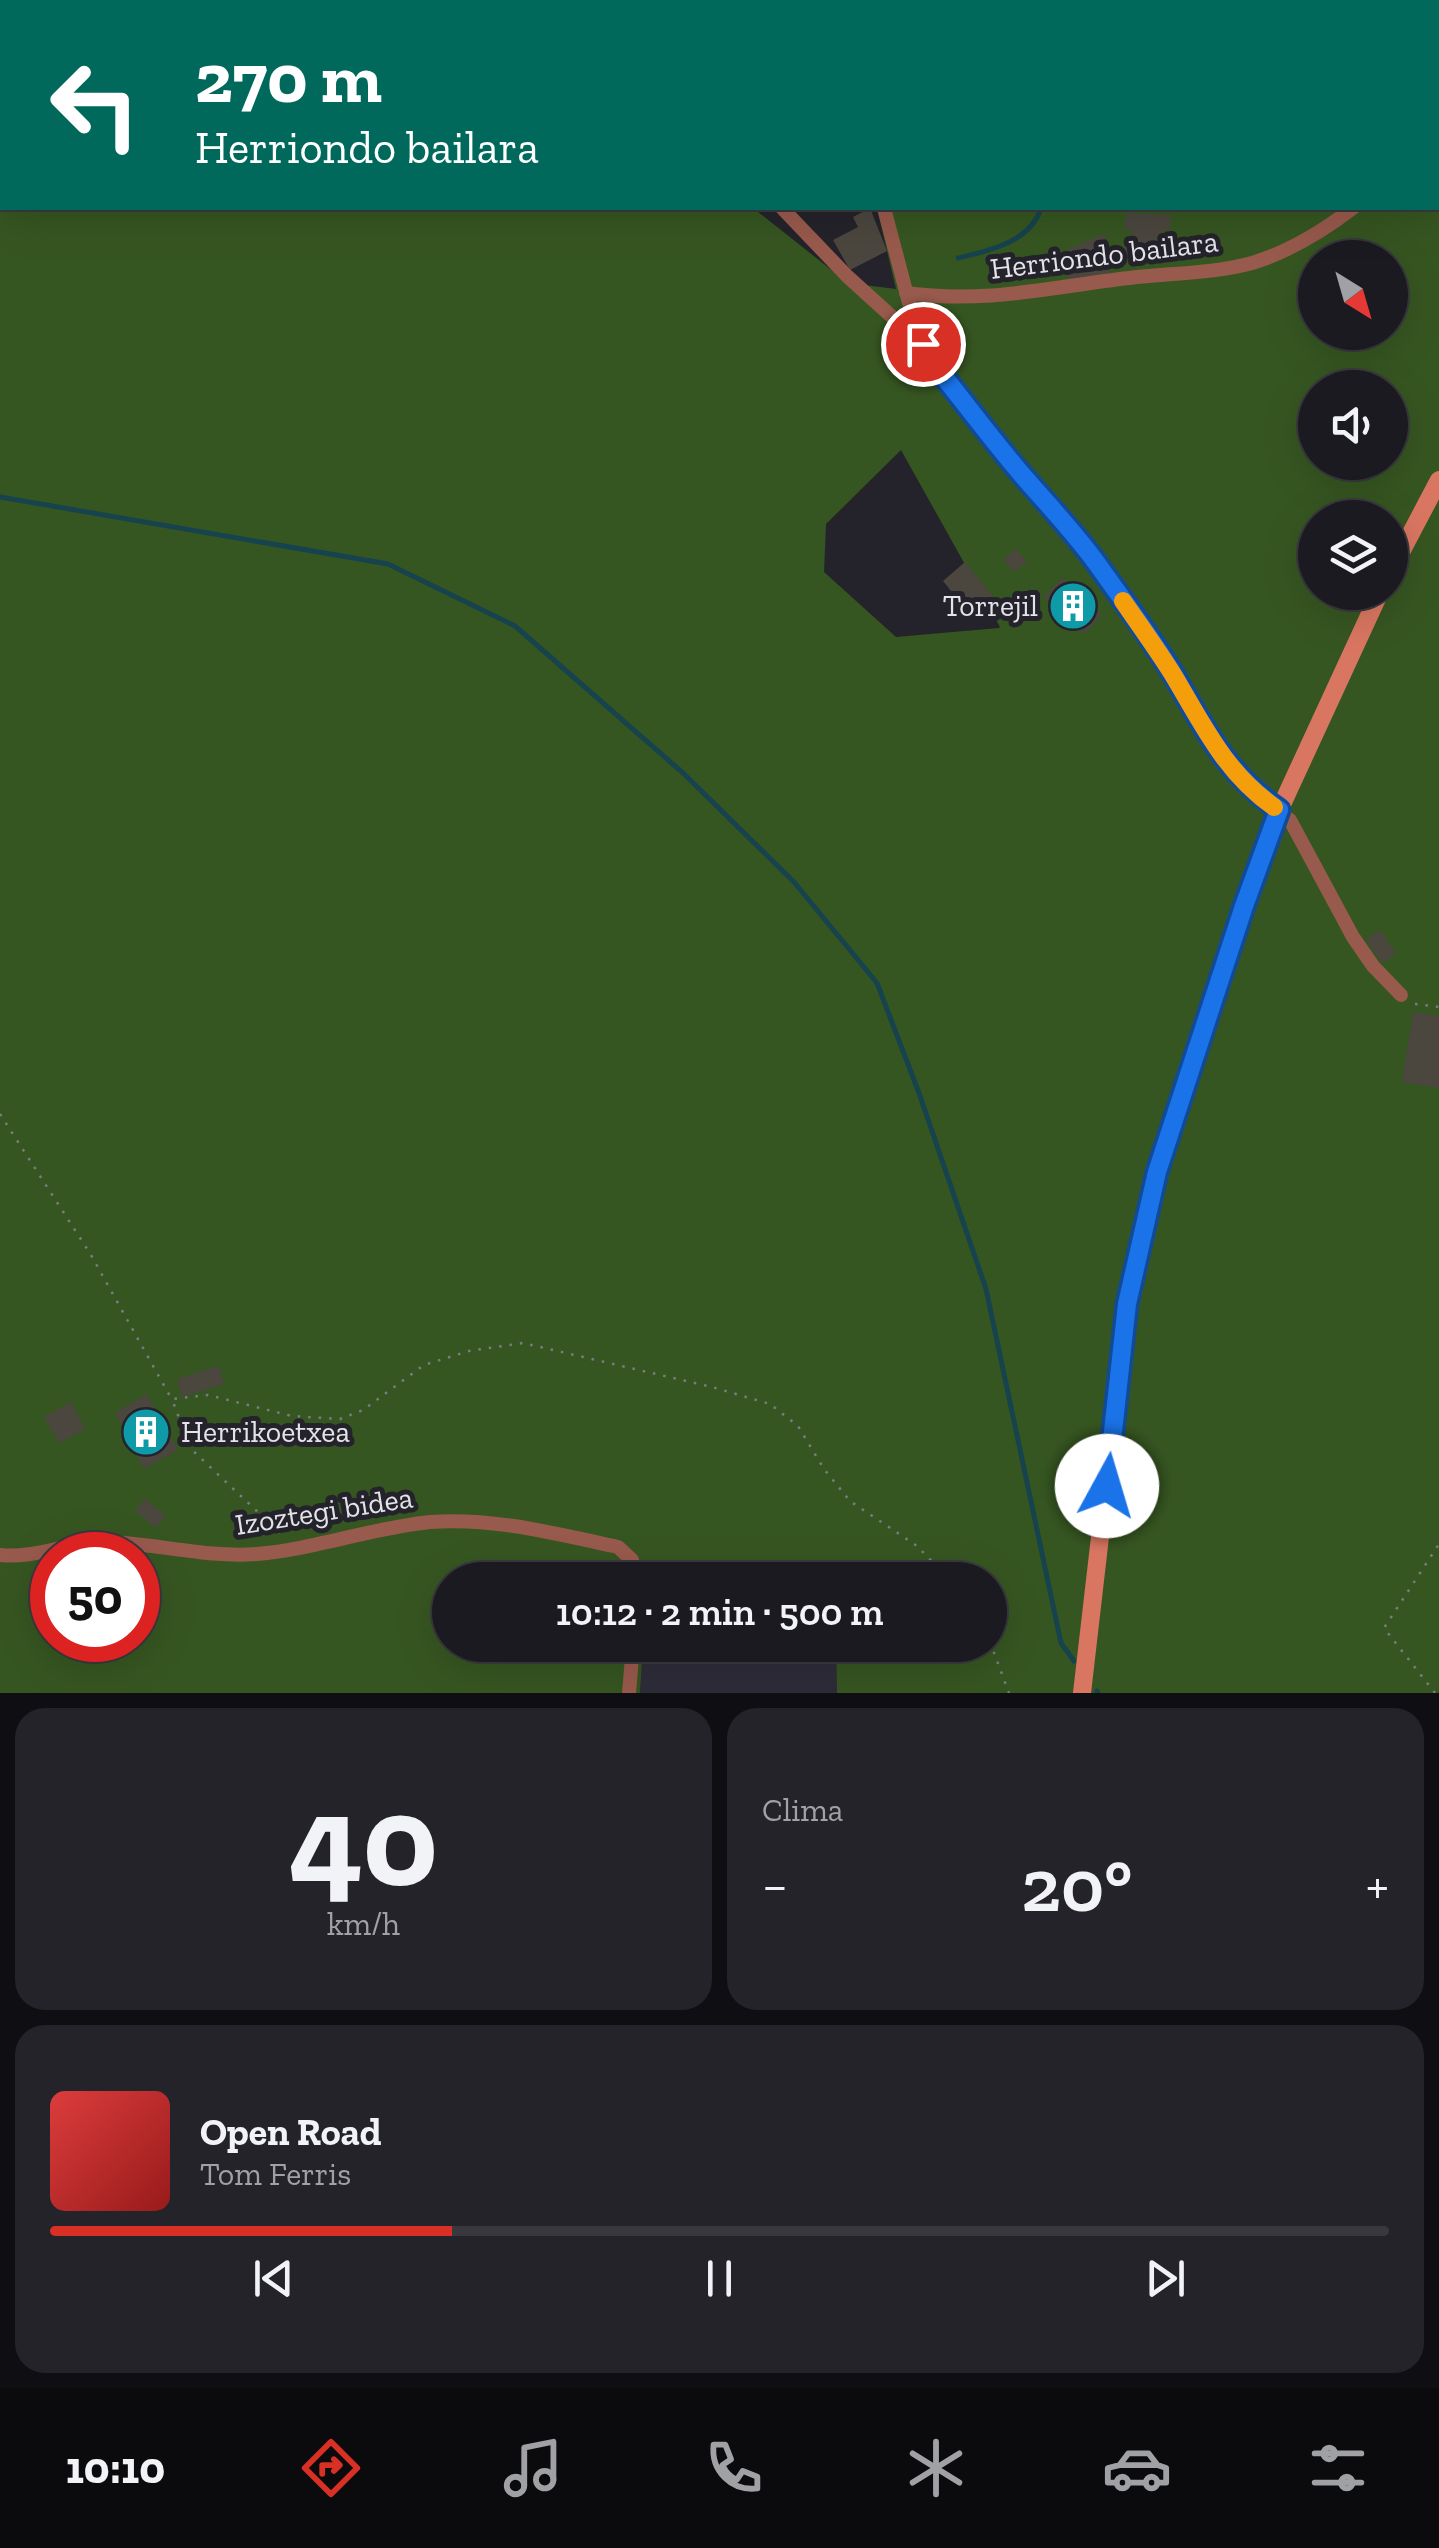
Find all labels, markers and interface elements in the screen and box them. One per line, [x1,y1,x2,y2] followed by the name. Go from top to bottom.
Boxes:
[195,36,382,120] text: 270 m
[30,40,160,170] icon: left
[195,121,539,175] text: Herriondo bailara
[988,223,1220,287] street label: Herriondo bailara
[1298,240,1408,350] north arrow
[1298,240,1408,610] map controls
[881,302,966,387] pin
[896,317,951,372] icon: arrive
[1298,370,1408,480] button: sound
[1298,500,1408,610] button: layers
[1047,580,1099,632] building icon: Torrejil
[943,588,1038,624] place label: Torrejil
[120,1406,172,1458] building icon: Herrikoetxea
[181,1414,350,1450] place label: Herrikoetxea
[1055,1434,1159,1538] position arrow
[233,1479,415,1543] street label: Izoztegi bidea
[30,1532,160,1662] speed limit sign: 50
[556,1589,883,1635] text: 10:12 · 2 min · 500 m
[289,1762,438,1918] text: 40
[762,1791,843,1829] text: Clima
[1021,1840,1132,1930] text: 20°
[762,1852,788,1918] text: −
[1366,1852,1389,1918] text: +
[327,1905,400,1943] text: km/h
[200,2109,382,2155] text: Open Road
[200,2155,351,2193] text: Tom Ferris
[246,2251,301,2306] icon: previous
[692,2251,747,2306] icon: pause
[1138,2251,1193,2306] icon: next
[296,2433,366,2503] icon: directions
[498,2433,568,2503] icon: music
[699,2433,769,2503] icon: phone
[901,2433,971,2503] icon: climate
[1102,2433,1172,2503] icon: car
[1303,2433,1373,2503] icon: filters
[66,2441,165,2495] text: 10:10

